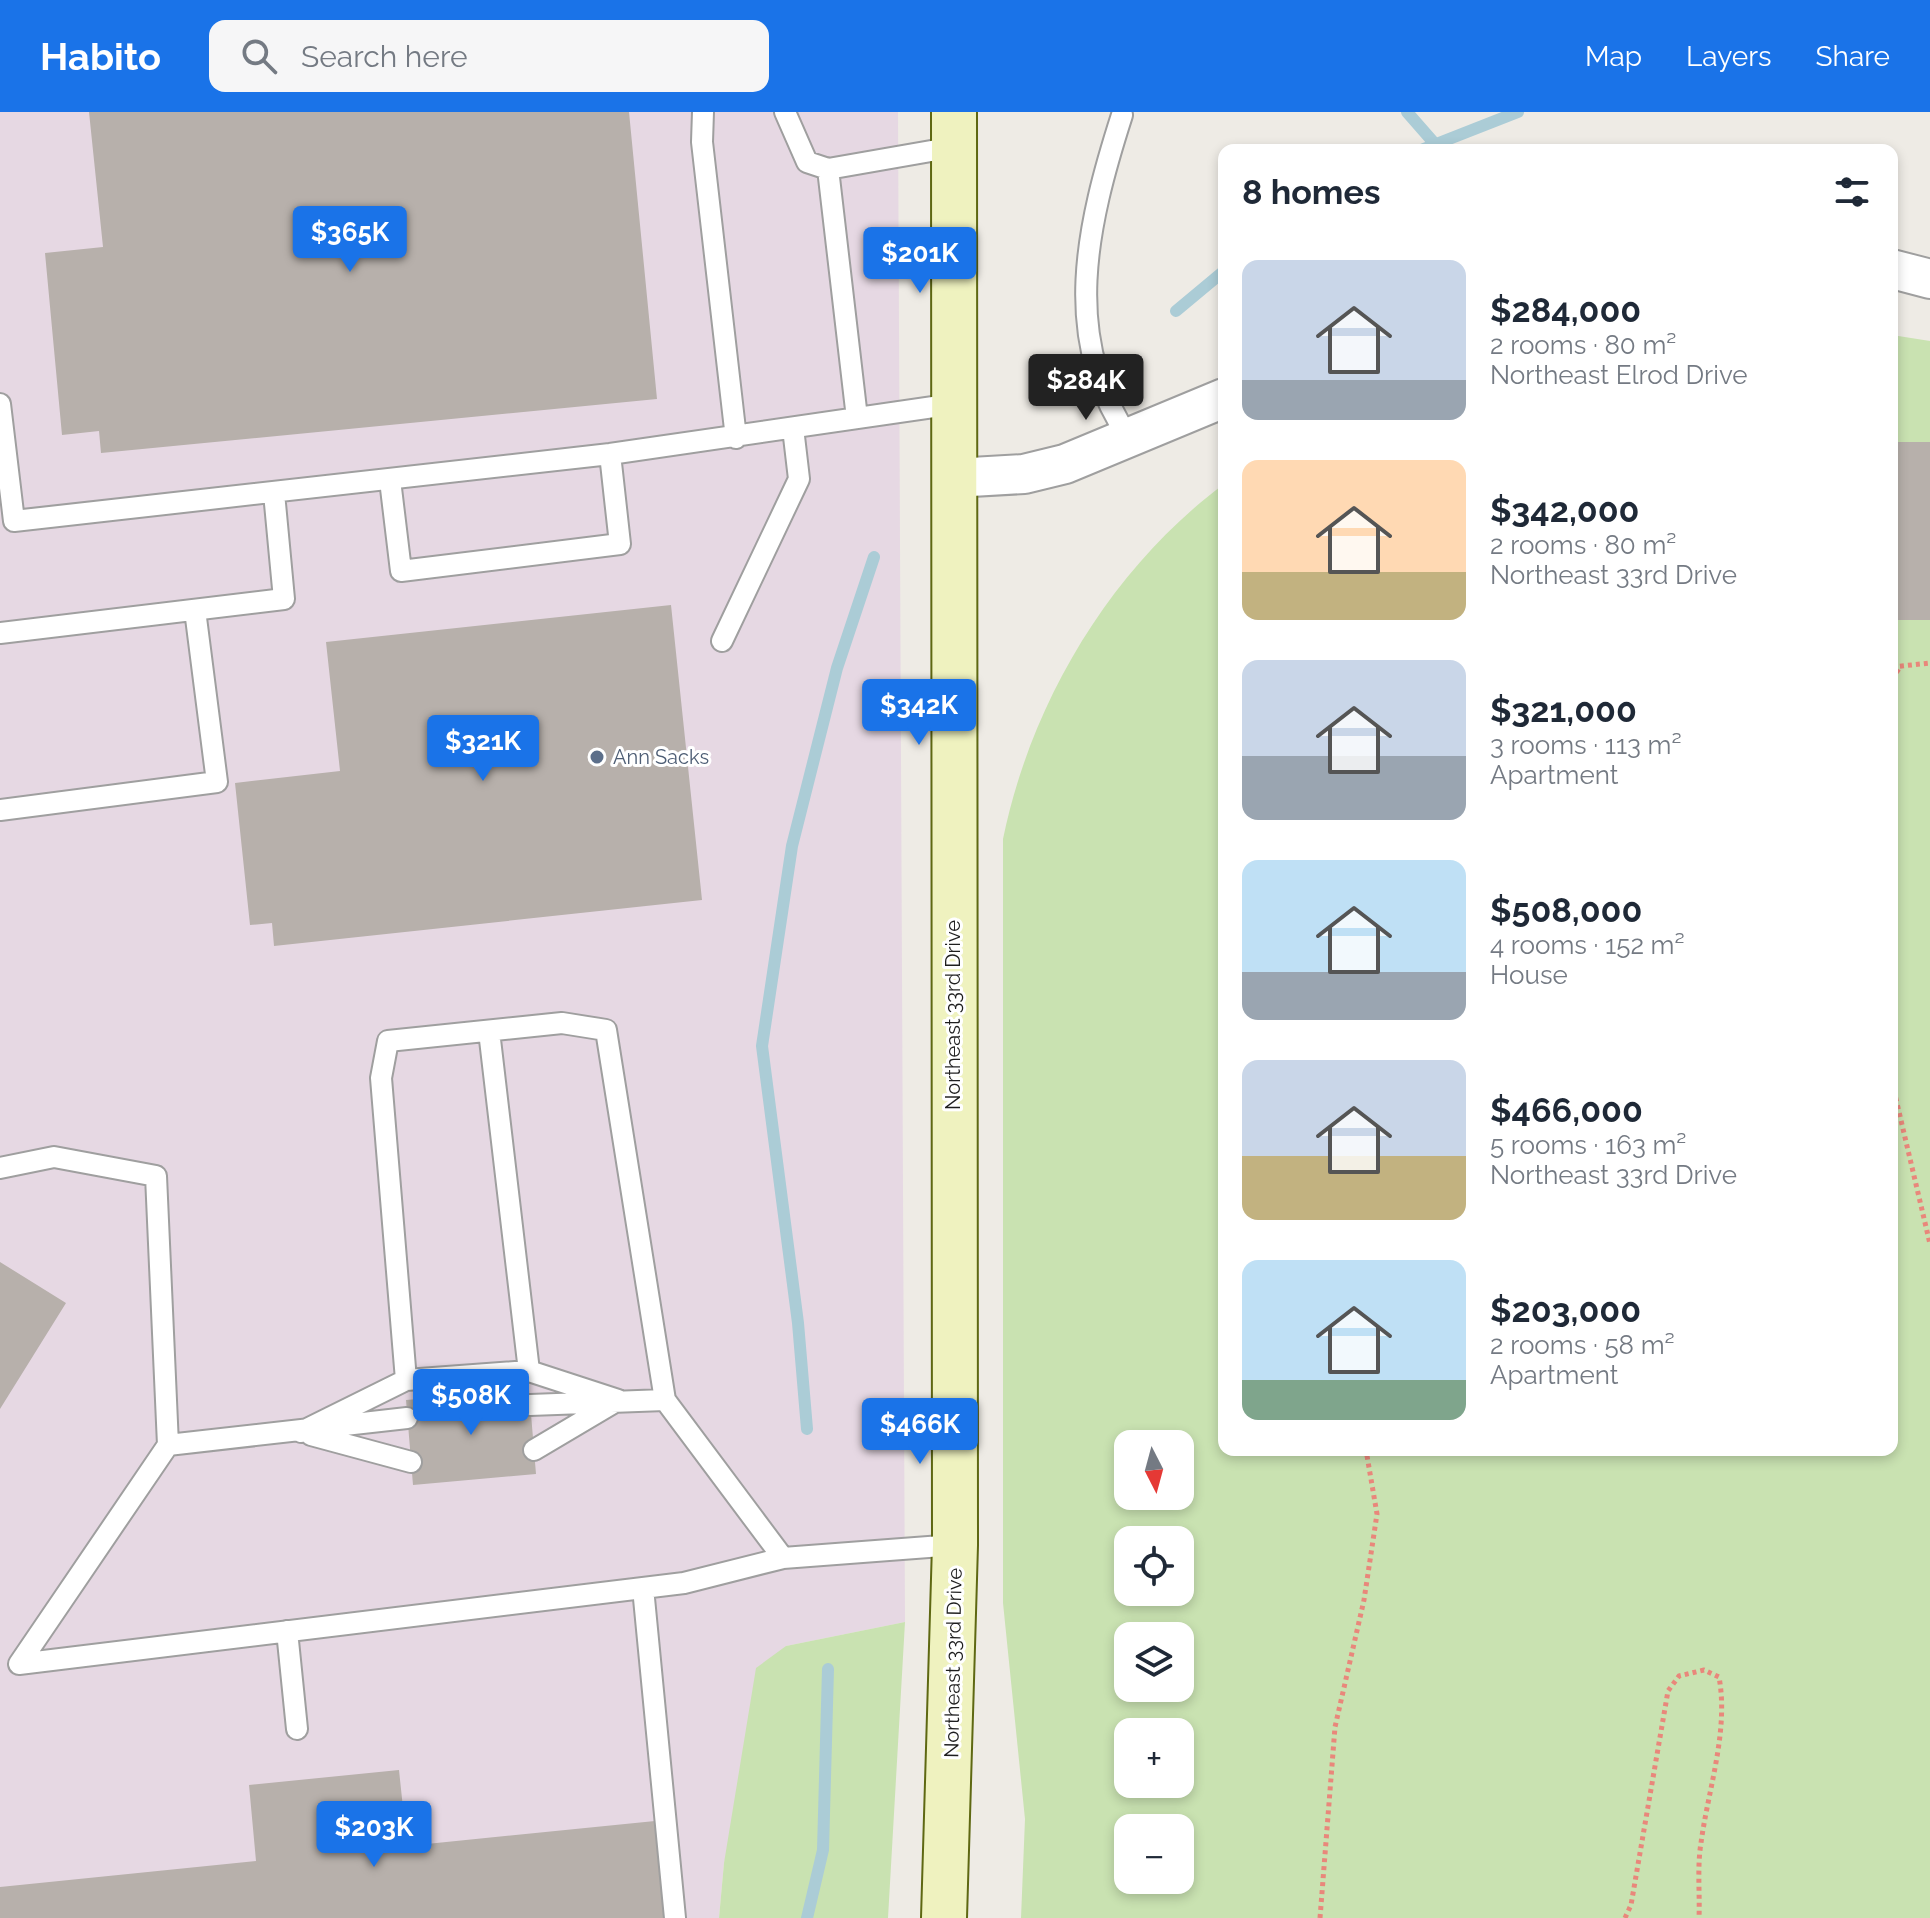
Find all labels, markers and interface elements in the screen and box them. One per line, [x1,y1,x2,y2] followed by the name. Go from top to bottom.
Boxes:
[209,20,769,92] search box
[40,34,161,79] text: Habito
[237,34,281,78] icon: search
[301,39,468,74] text: Search here
[1585,40,1642,73] text: Map
[1686,40,1772,73] text: Layers
[1816,40,1890,73] text: Share
[1830,170,1874,214] icon: filters
[1242,172,1381,212] text: 8 homes
[294,206,406,274] pin: $365K
[311,217,389,247] text: $365K
[864,227,976,295] pin: $201K
[881,238,959,268] text: $201K
[1490,290,1641,330] text: $284,000
[1306,292,1402,388] icon: home
[1490,330,1676,360] text: 2 rooms · 80 m²
[1030,354,1142,422] pin: $284K
[1490,360,1748,390] text: Northeast Elrod Drive
[1046,365,1126,395] text: $284K
[1490,490,1639,530] text: $342,000
[1306,492,1402,588] icon: home
[1490,530,1676,560] text: 2 rooms · 80 m²
[1490,560,1737,590] text: Northeast 33rd Drive
[863,679,975,747] pin: $342K
[880,690,958,720] text: $342K
[1490,690,1637,730] text: $321,000
[1306,692,1402,788] icon: home
[427,715,539,783] pin: $321K
[445,726,521,756] text: $321K
[1490,730,1682,760] text: 3 rooms · 113 m²
[613,745,709,769] place label: Ann Sacks
[588,748,606,766] marker: Ann Sacks
[1490,760,1619,790] text: Apartment
[1490,890,1642,930] text: $508,000
[1306,892,1402,988] icon: home
[941,920,965,1110] street label: Northeast 33rd Drive
[1490,930,1685,960] text: 4 rooms · 152 m²
[1490,960,1568,990] text: House
[1490,1090,1643,1130] text: $466,000
[1306,1092,1402,1188] icon: home
[1490,1130,1686,1160] text: 5 rooms · 163 m²
[1490,1160,1737,1190] text: Northeast 33rd Drive
[1490,1290,1641,1330] text: $203,000
[1306,1292,1402,1388] icon: home
[1490,1330,1675,1360] text: 2 rooms · 58 m²
[1490,1360,1619,1390] text: Apartment
[415,1369,527,1437] pin: $508K
[431,1380,511,1410] text: $508K
[864,1398,976,1466] pin: $466K
[880,1409,960,1439] text: $466K
[1114,1430,1194,1510] north arrow
[1114,1430,1194,1894] map controls
[1114,1526,1194,1606] button: locate
[939,1568,967,1758] street label: Northeast 33rd Drive
[1114,1622,1194,1702] button: layers
[1114,1718,1194,1798] button: +
[318,1801,430,1869] pin: $203K
[334,1812,414,1842] text: $203K
[1114,1814,1194,1894] button: −

